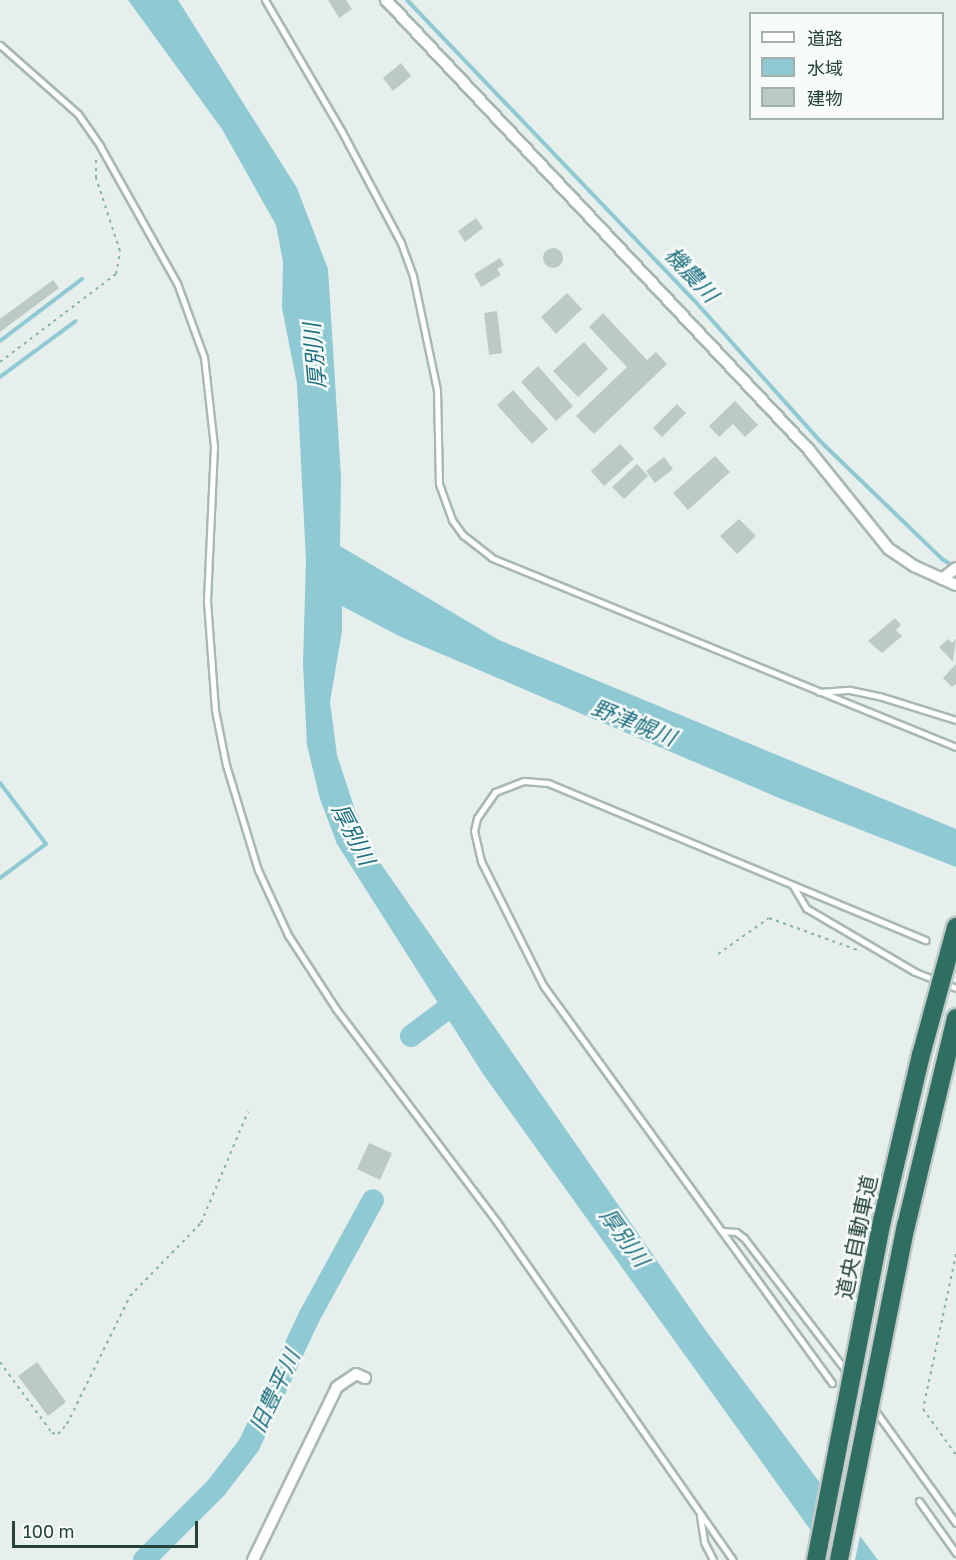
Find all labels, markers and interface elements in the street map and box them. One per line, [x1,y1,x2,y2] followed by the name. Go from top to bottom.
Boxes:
[749,12,944,120] legend
[807,27,843,49] text: 道路
[807,57,843,79] text: 水域
[807,87,843,109] text: 建物
[660,241,724,307] water label: 機農川
[298,322,330,390] water label: 厚別川
[588,693,680,751] water label: 野津幌川
[327,799,381,869] water label: 厚別川
[831,1173,881,1301] street label: 道央自動車道
[595,1203,655,1271] water label: 厚別川
[243,1346,305,1436] water label: 旧豊平川
[15,1509,201,1547] scale bar
[23,1520,74,1542] text: 100 m

